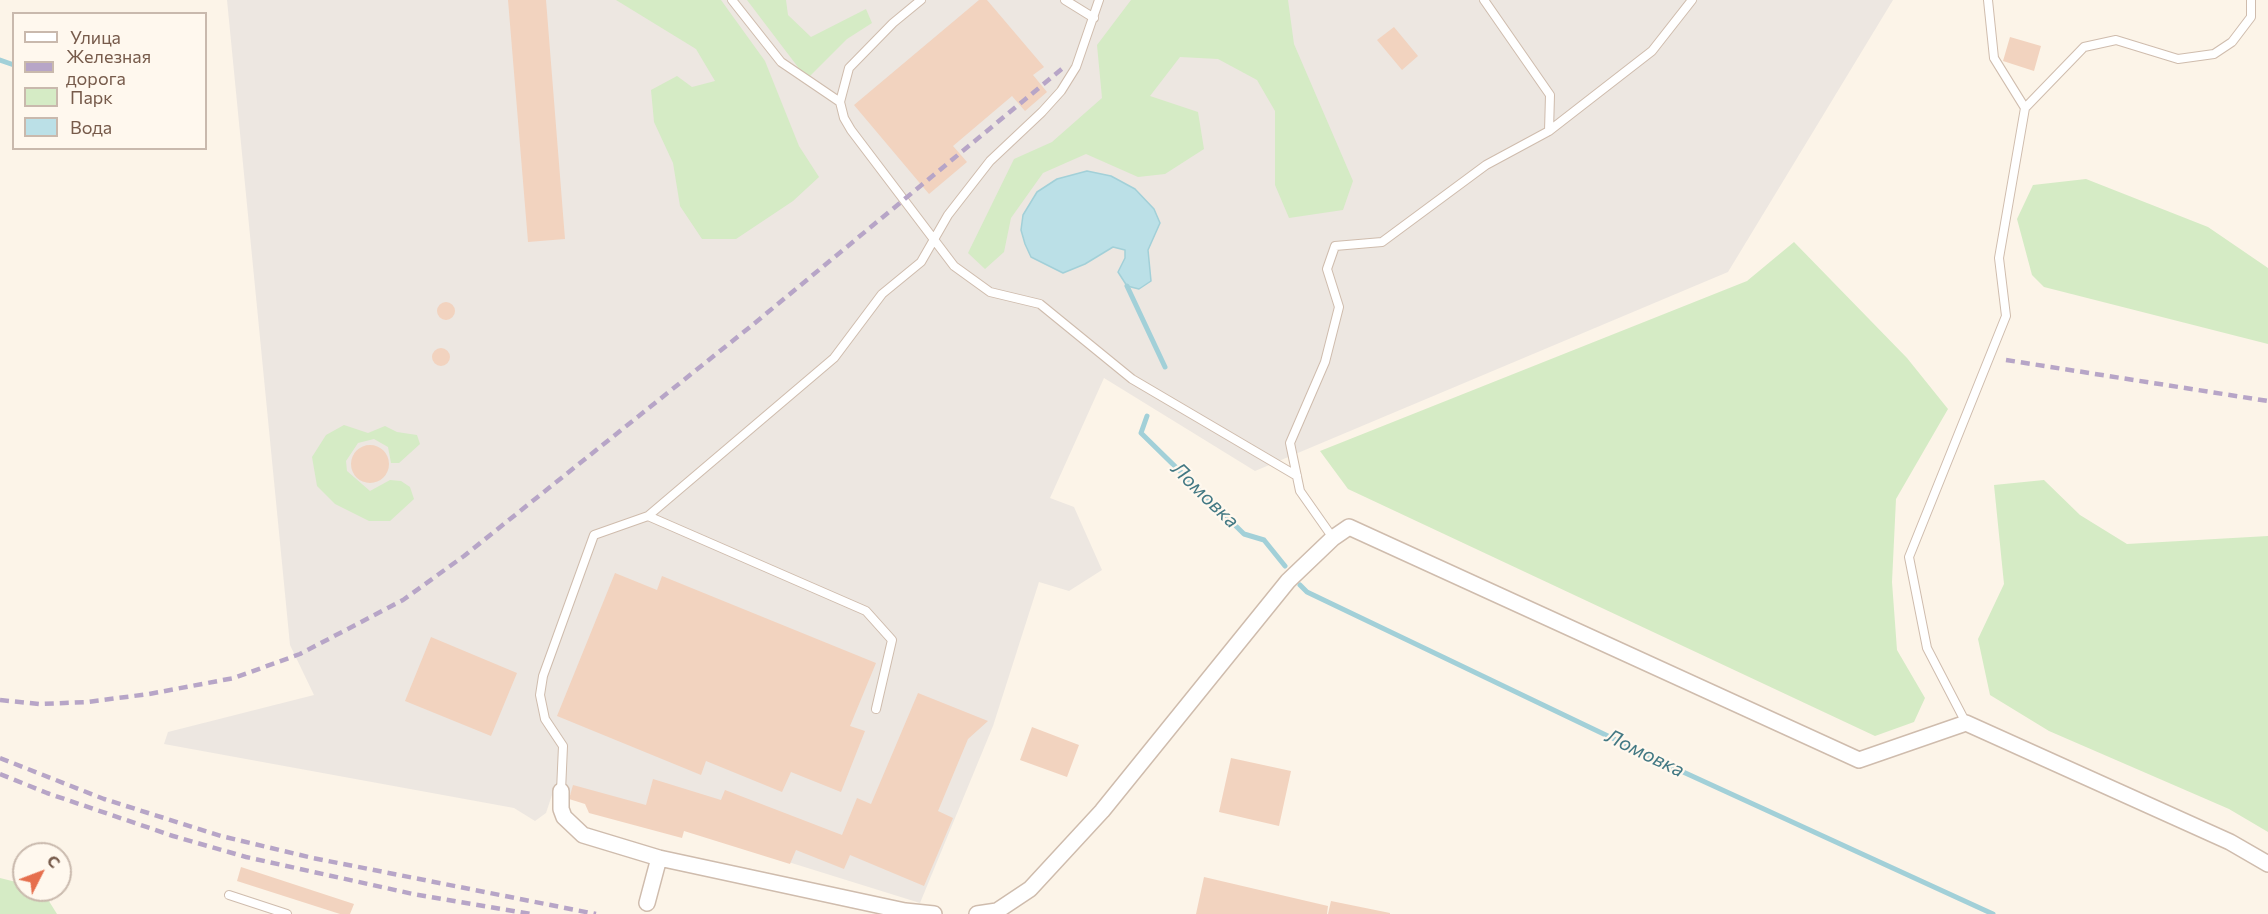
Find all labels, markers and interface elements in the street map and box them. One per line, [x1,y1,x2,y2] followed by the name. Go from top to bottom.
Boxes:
[12,12,207,150] legend
[70,26,121,48] text: Улица
[66,45,151,89] text: Железная дорога
[70,86,113,108] text: Парк
[70,116,112,138] text: Вода
[1166,457,1244,533] water label: Ломовка
[1602,724,1688,782] water label: Ломовка
[12,842,72,902] north arrow
[44,851,65,871] text: С

